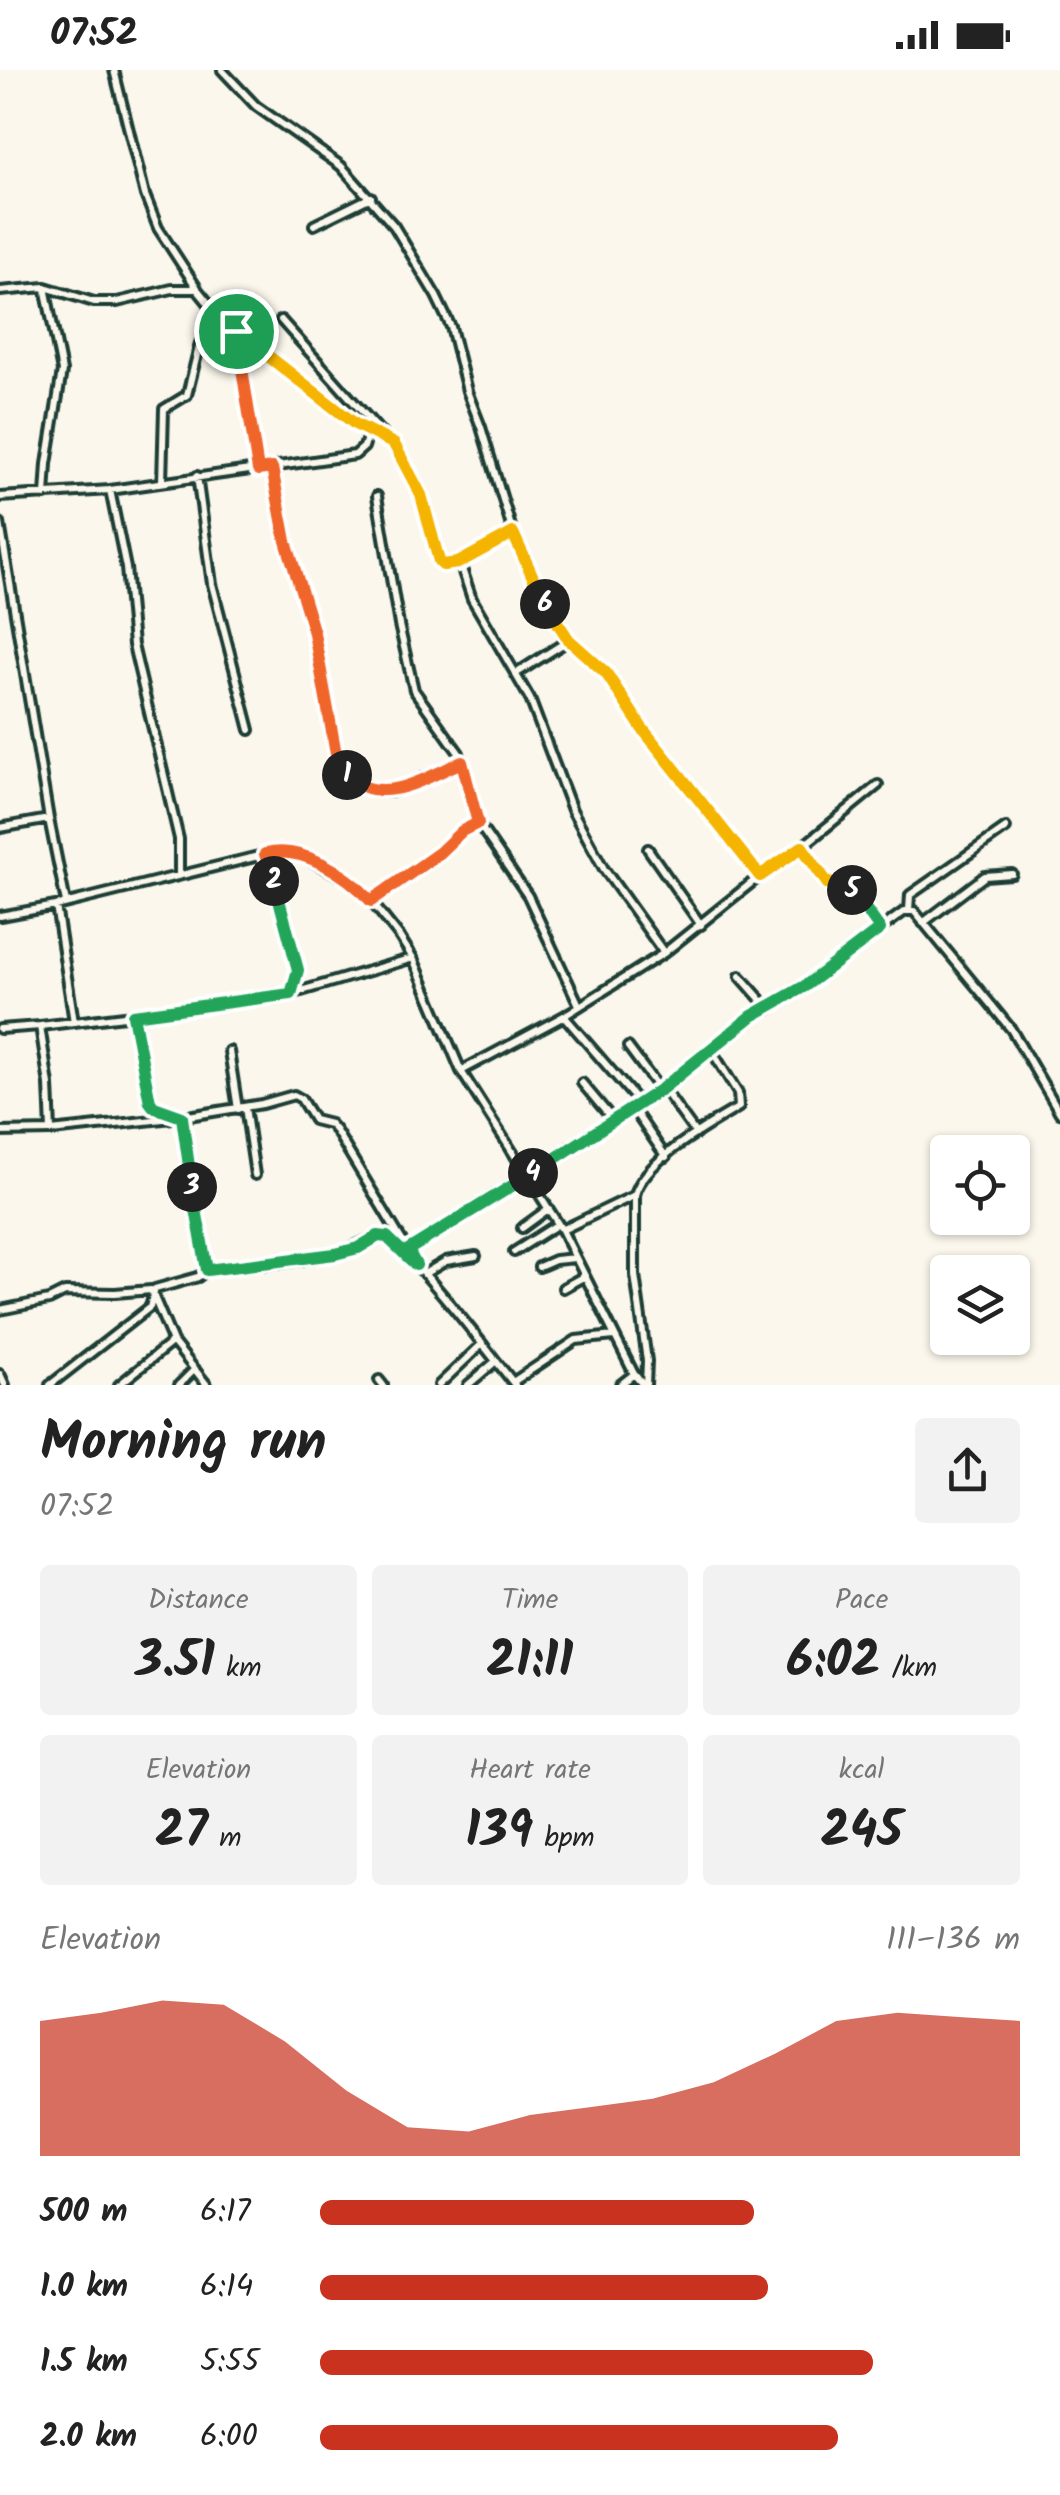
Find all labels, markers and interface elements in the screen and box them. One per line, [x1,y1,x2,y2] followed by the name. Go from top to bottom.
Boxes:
[50,5,138,65] text: 07:52
[194,289,279,374] pin
[209,304,264,359] icon: arrive
[520,579,570,629] pin: 6
[537,581,553,626] text: 6
[322,750,372,800] pin: 1
[343,752,351,797] text: 1
[249,856,299,906] pin: 2
[266,858,282,903] text: 2
[827,865,877,915] pin: 5
[845,867,859,912] text: 5
[930,1135,1030,1355] map controls
[930,1135,1030,1235] button: locate
[508,1148,558,1198] pin: 4
[525,1150,541,1195] text: 4
[167,1162,217,1212] pin: 3
[184,1164,200,1209] text: 3
[930,1255,1030,1355] button: layers
[40,1401,327,1488] text: Morning run
[915,1418,1020,1523] button: share
[40,1482,114,1533] text: 07:52
[148,1578,249,1623] text: Distance
[502,1578,558,1623] text: Time
[835,1578,888,1623] text: Pace
[135,1623,215,1703] text: 3.51
[487,1623,573,1703] text: 21:11
[786,1623,880,1703] text: 6:02
[215,1646,261,1691] text: km
[880,1646,937,1691] text: /km
[145,1748,251,1793] text: Elevation
[469,1748,591,1793] text: Heart rate
[839,1748,884,1793] text: kcal
[155,1793,208,1873] text: 27
[465,1793,533,1873] text: 139
[821,1793,903,1873] text: 245
[208,1816,241,1861] text: m
[533,1816,595,1861] text: bpm
[40,1915,161,1966] text: Elevation
[886,1915,1020,1966] text: 111–136 m
[40,2187,128,2238] text: 500 m
[200,2187,250,2238] text: 6:17
[40,2262,128,2313] text: 1.0 km
[200,2262,253,2313] text: 6:14
[40,2337,128,2388] text: 1.5 km
[200,2337,259,2388] text: 5:55
[40,2412,137,2463] text: 2.0 km
[200,2412,258,2463] text: 6:00

